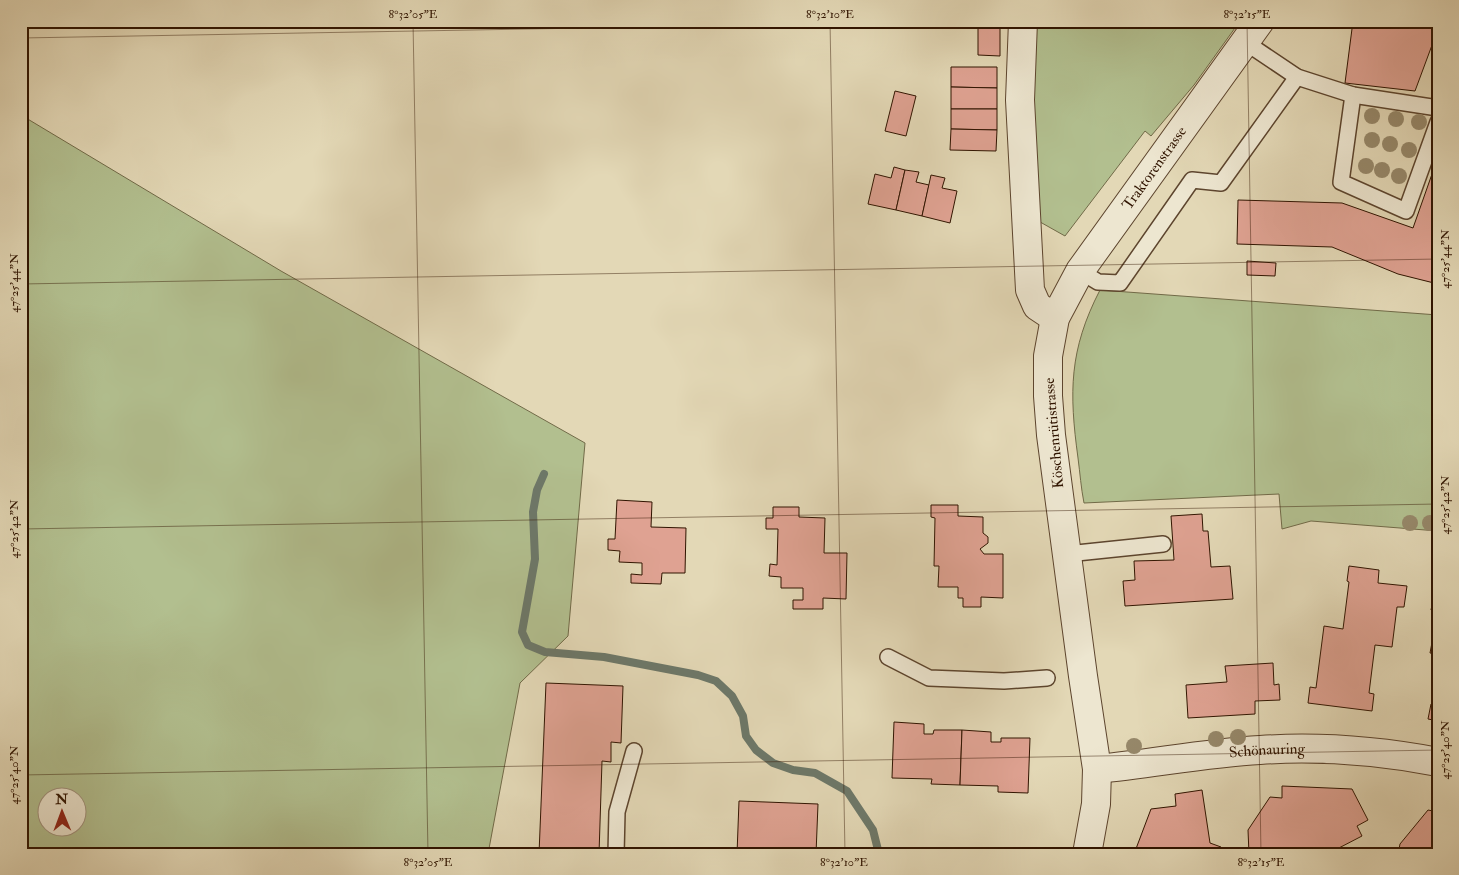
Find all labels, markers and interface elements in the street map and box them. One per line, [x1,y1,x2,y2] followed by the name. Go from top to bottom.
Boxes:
[389,7,438,22] text: 8°32'05"E
[806,7,854,22] text: 8°32'10"E
[1223,7,1271,22] text: 8°32'15"E
[1118,122,1191,213] street label: Traktorenstrasse
[1438,229,1453,289] text: 47°25'44"N
[7,253,22,313] text: 47°25'44"N
[1040,377,1068,489] street label: Köschenrütistrasse
[1438,475,1453,534] text: 47°25'42"N
[7,499,22,558] text: 47°25'42"N
[1438,720,1453,779] text: 47°25'40"N
[1228,739,1305,762] street label: Schönauring
[7,745,22,804] text: 47°25'40"N
[38,788,88,838] north arrow
[54,791,69,808] text: N
[404,855,453,870] text: 8°32'05"E
[820,855,868,870] text: 8°32'10"E
[1237,855,1285,870] text: 8°32'15"E

